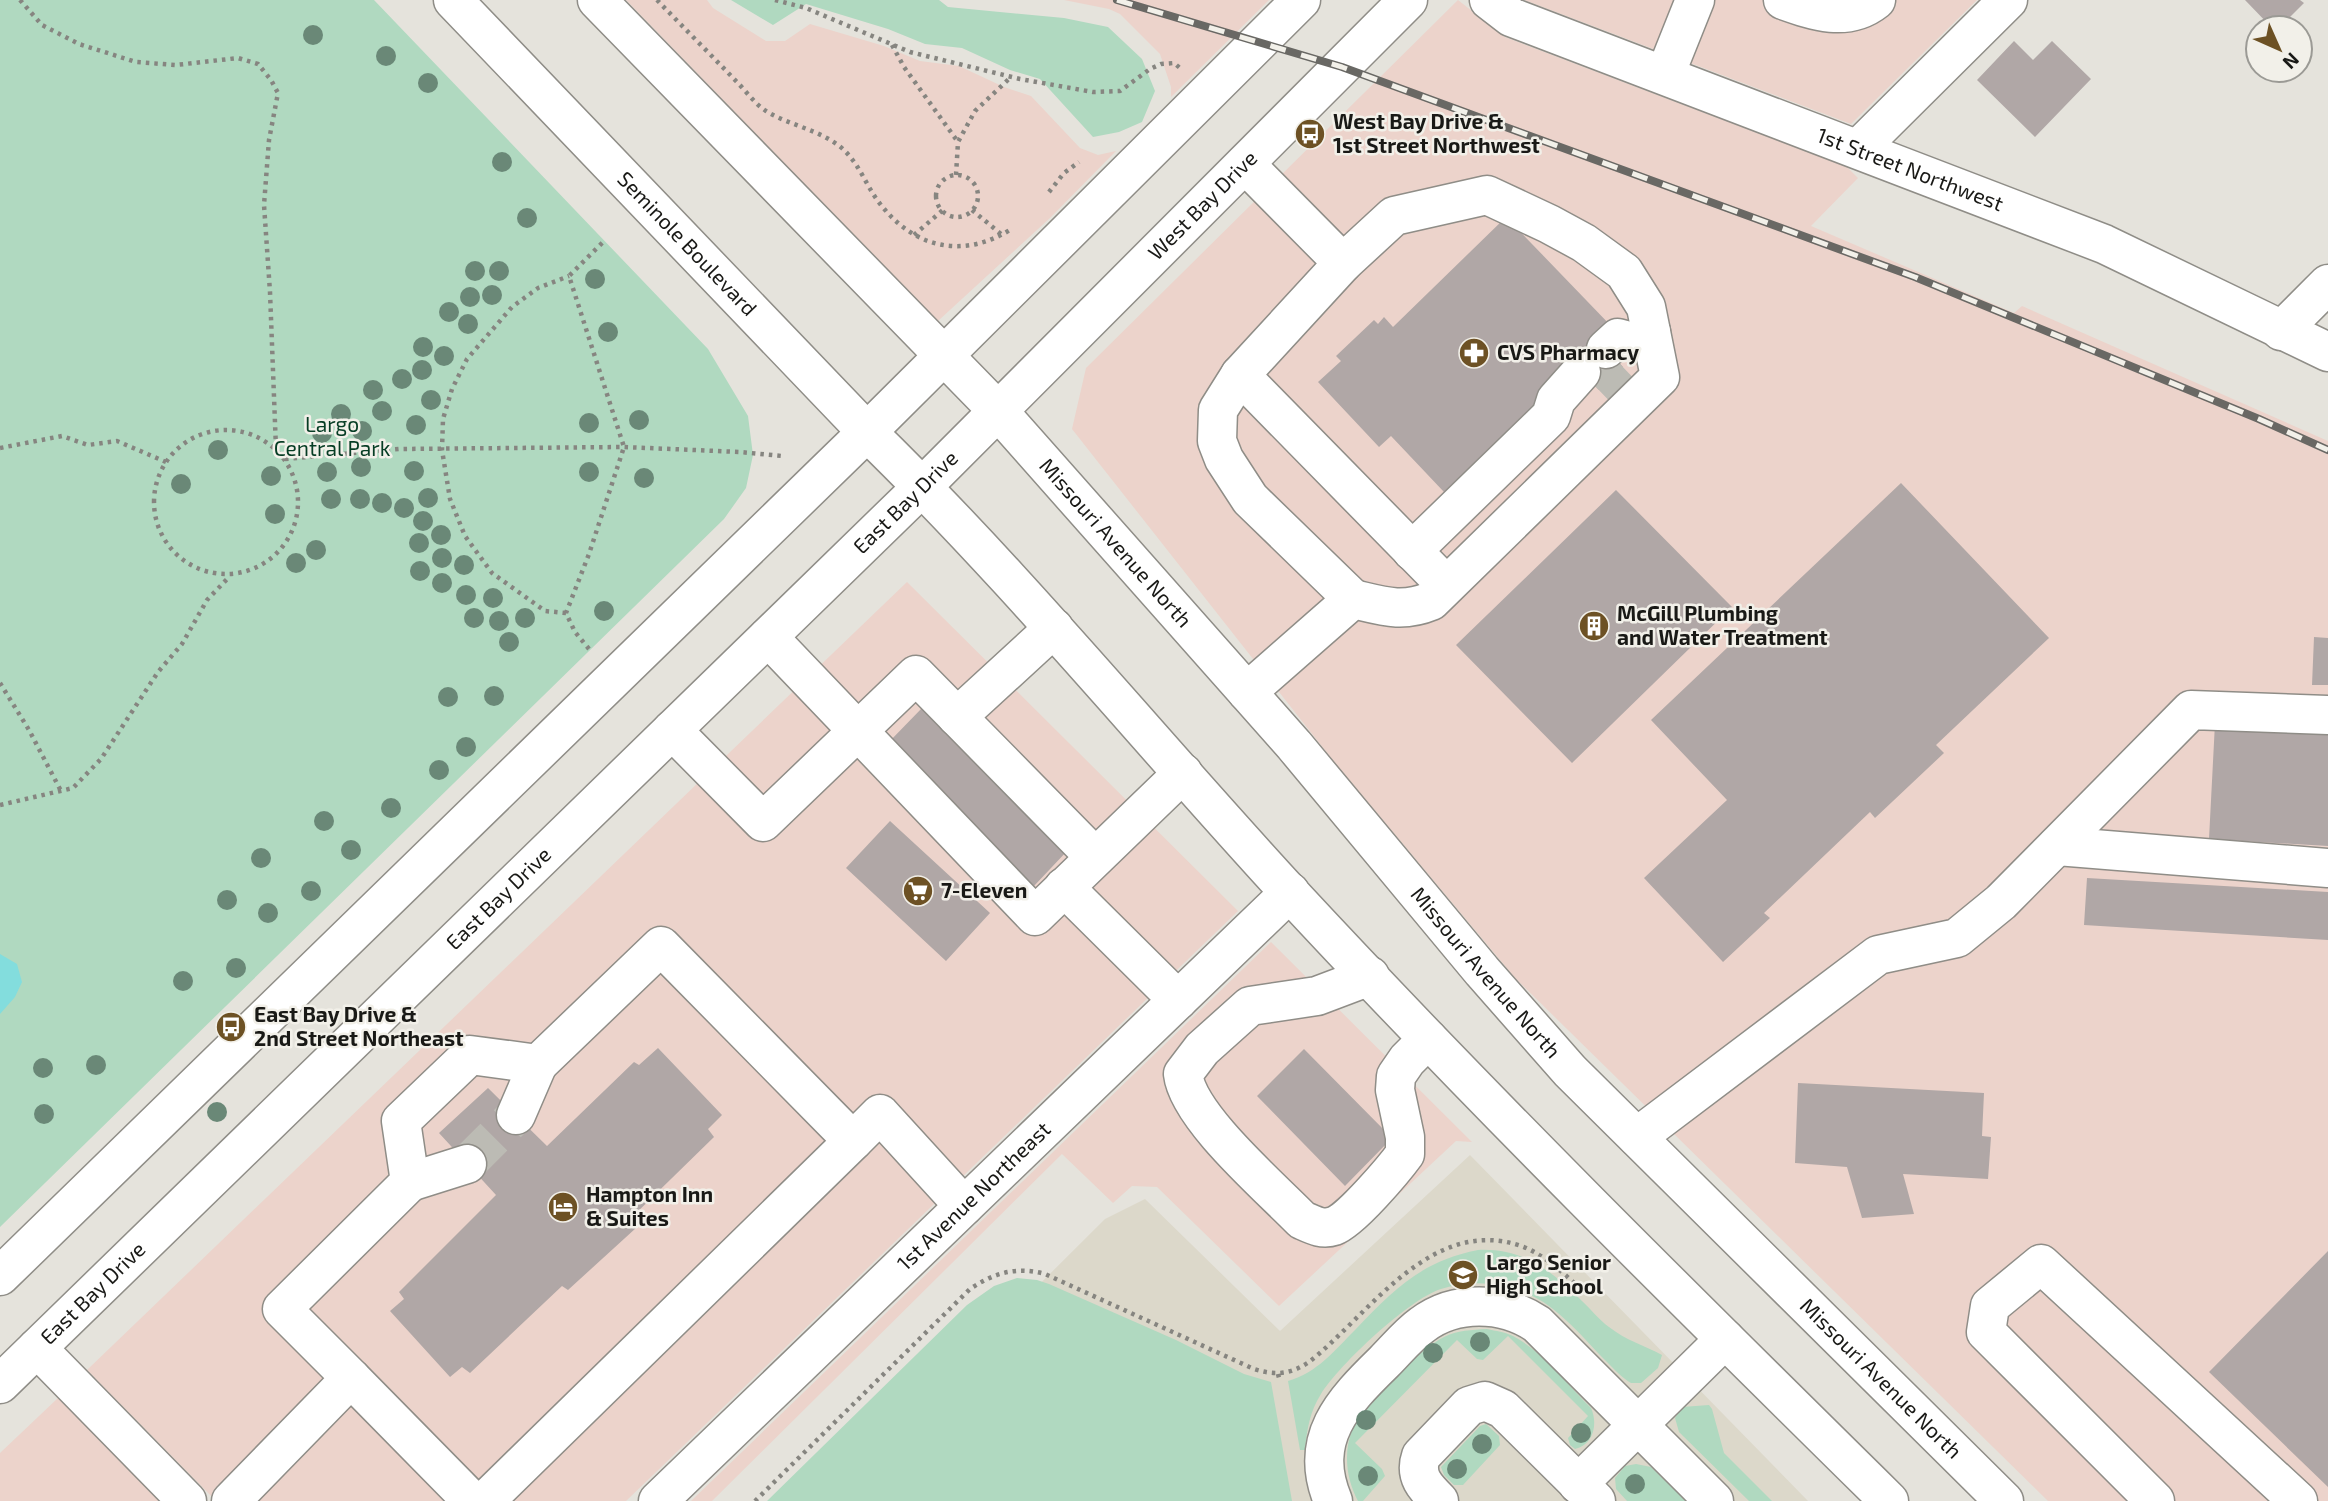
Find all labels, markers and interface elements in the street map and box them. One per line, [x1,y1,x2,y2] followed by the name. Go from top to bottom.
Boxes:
[2244,14,2314,84] north arrow
[2278,48,2304,74] text: N
[1333,108,1540,157] place label: West Bay Drive & 1st Street Northwest
[1293,117,1327,151] bus stop icon: West Bay Drive & 1st Street Northwest
[1814,121,2007,215] street label: 1st Street Northwest
[1142,145,1262,264] street label: West Bay Drive
[613,166,763,320] street label: Seminole Boulevard
[1457,336,1491,370] pharmacy icon: CVS Pharmacy
[1497,339,1639,365] place label: CVS Pharmacy
[274,411,391,460] park label: Largo Central Park
[847,445,962,558] street label: East Bay Drive
[1035,453,1198,632] street label: Missouri Avenue North
[1617,600,1828,649] place label: McGill Plumbing and Water Treatment
[1577,609,1611,643] building icon: McGill Plumbing and Water Treatment
[440,841,555,954] street label: East Bay Drive
[901,874,935,908] supermarket icon: 7-Eleven
[941,877,1027,902] place label: 7-Eleven
[1406,881,1567,1062] street label: Missouri Avenue North
[254,1001,464,1050] place label: East Bay Drive & 2nd Street Northeast
[214,1010,248,1044] bus stop icon: East Bay Drive & 2nd Street Northeast
[891,1116,1055,1275] street label: 1st Avenue Northeast
[586,1181,713,1230] place label: Hampton Inn & Suites
[546,1190,580,1224] hotel icon: Hampton Inn & Suites
[35,1236,150,1349] street label: East Bay Drive
[1486,1249,1611,1298] place label: Largo Senior High School
[1446,1258,1480,1292] school or university icon: Largo Senior High School
[1796,1292,1968,1463] street label: Missouri Avenue North

